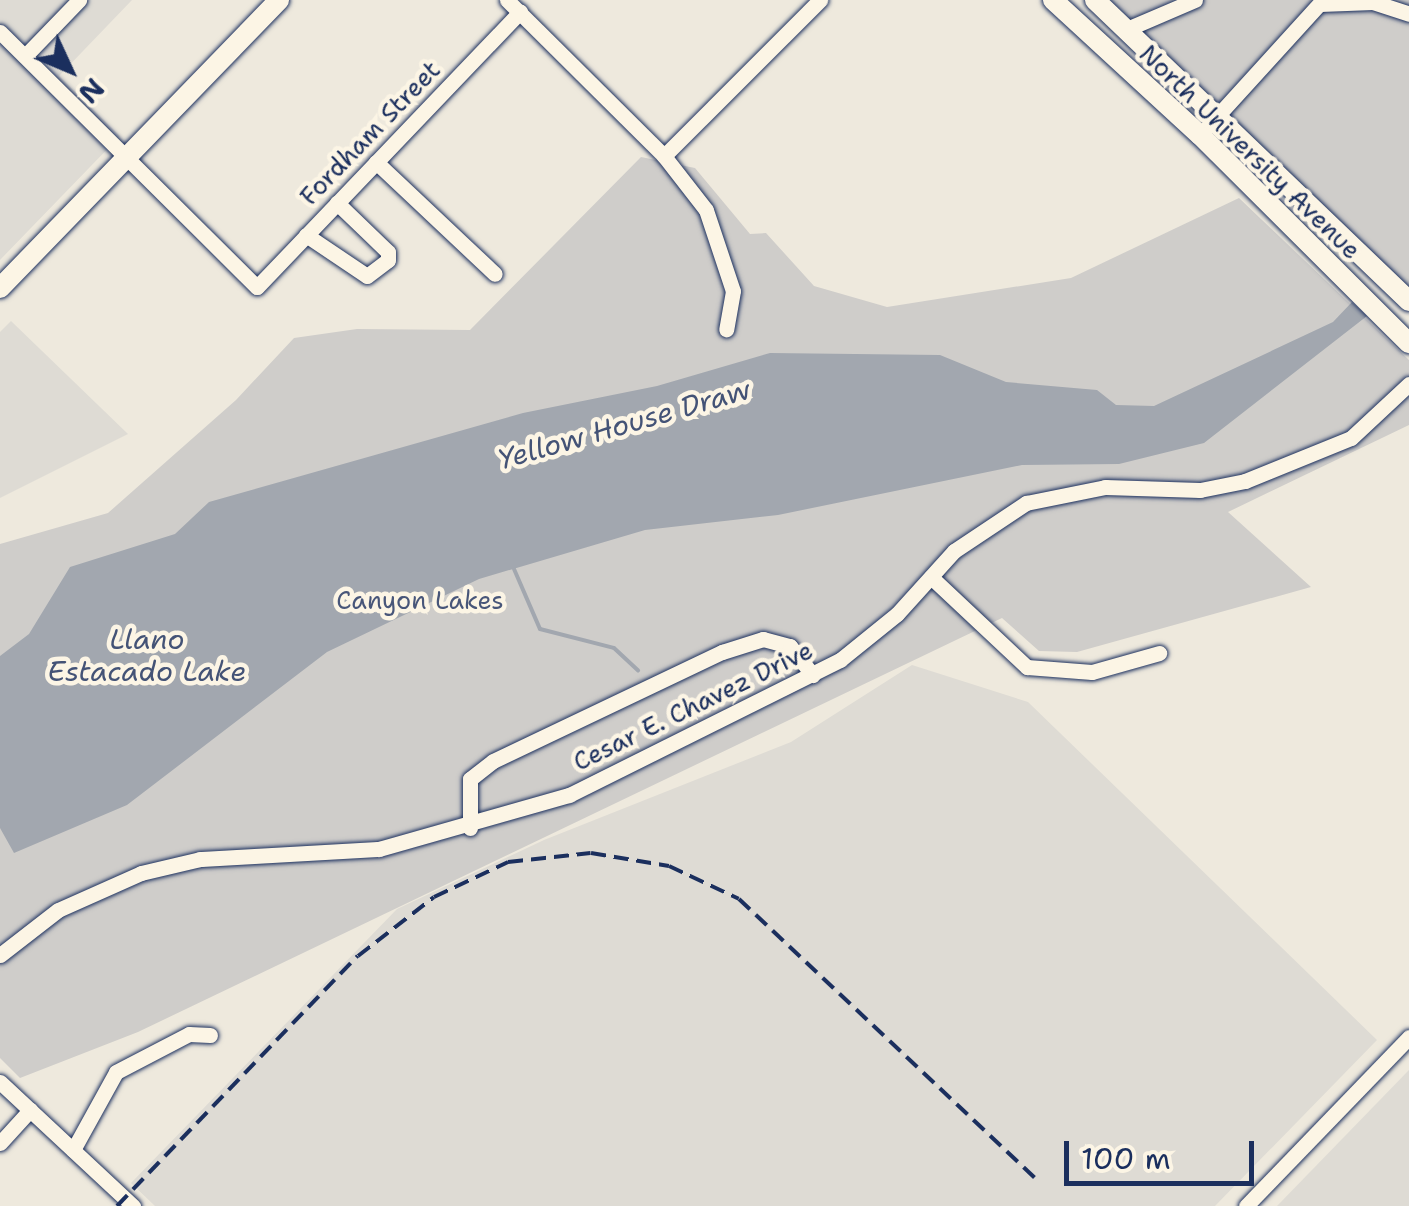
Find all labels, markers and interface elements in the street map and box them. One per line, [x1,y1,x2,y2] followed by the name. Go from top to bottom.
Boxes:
[20,20,120,120] north arrow
[1133,39,1367,265] street label: North University Avenue
[294,55,446,211] street label: Fordham Street
[70,70,113,112] text: N
[494,372,754,476] water label: Yellow House Draw
[336,585,504,615] park label: Canyon Lakes
[48,622,246,688] water label: Llano Estacado Lake
[568,635,818,777] street label: Cesar E. Chavez Drive
[1069,1121,1259,1183] scale bar
[1081,1138,1171,1179] text: 100 m

